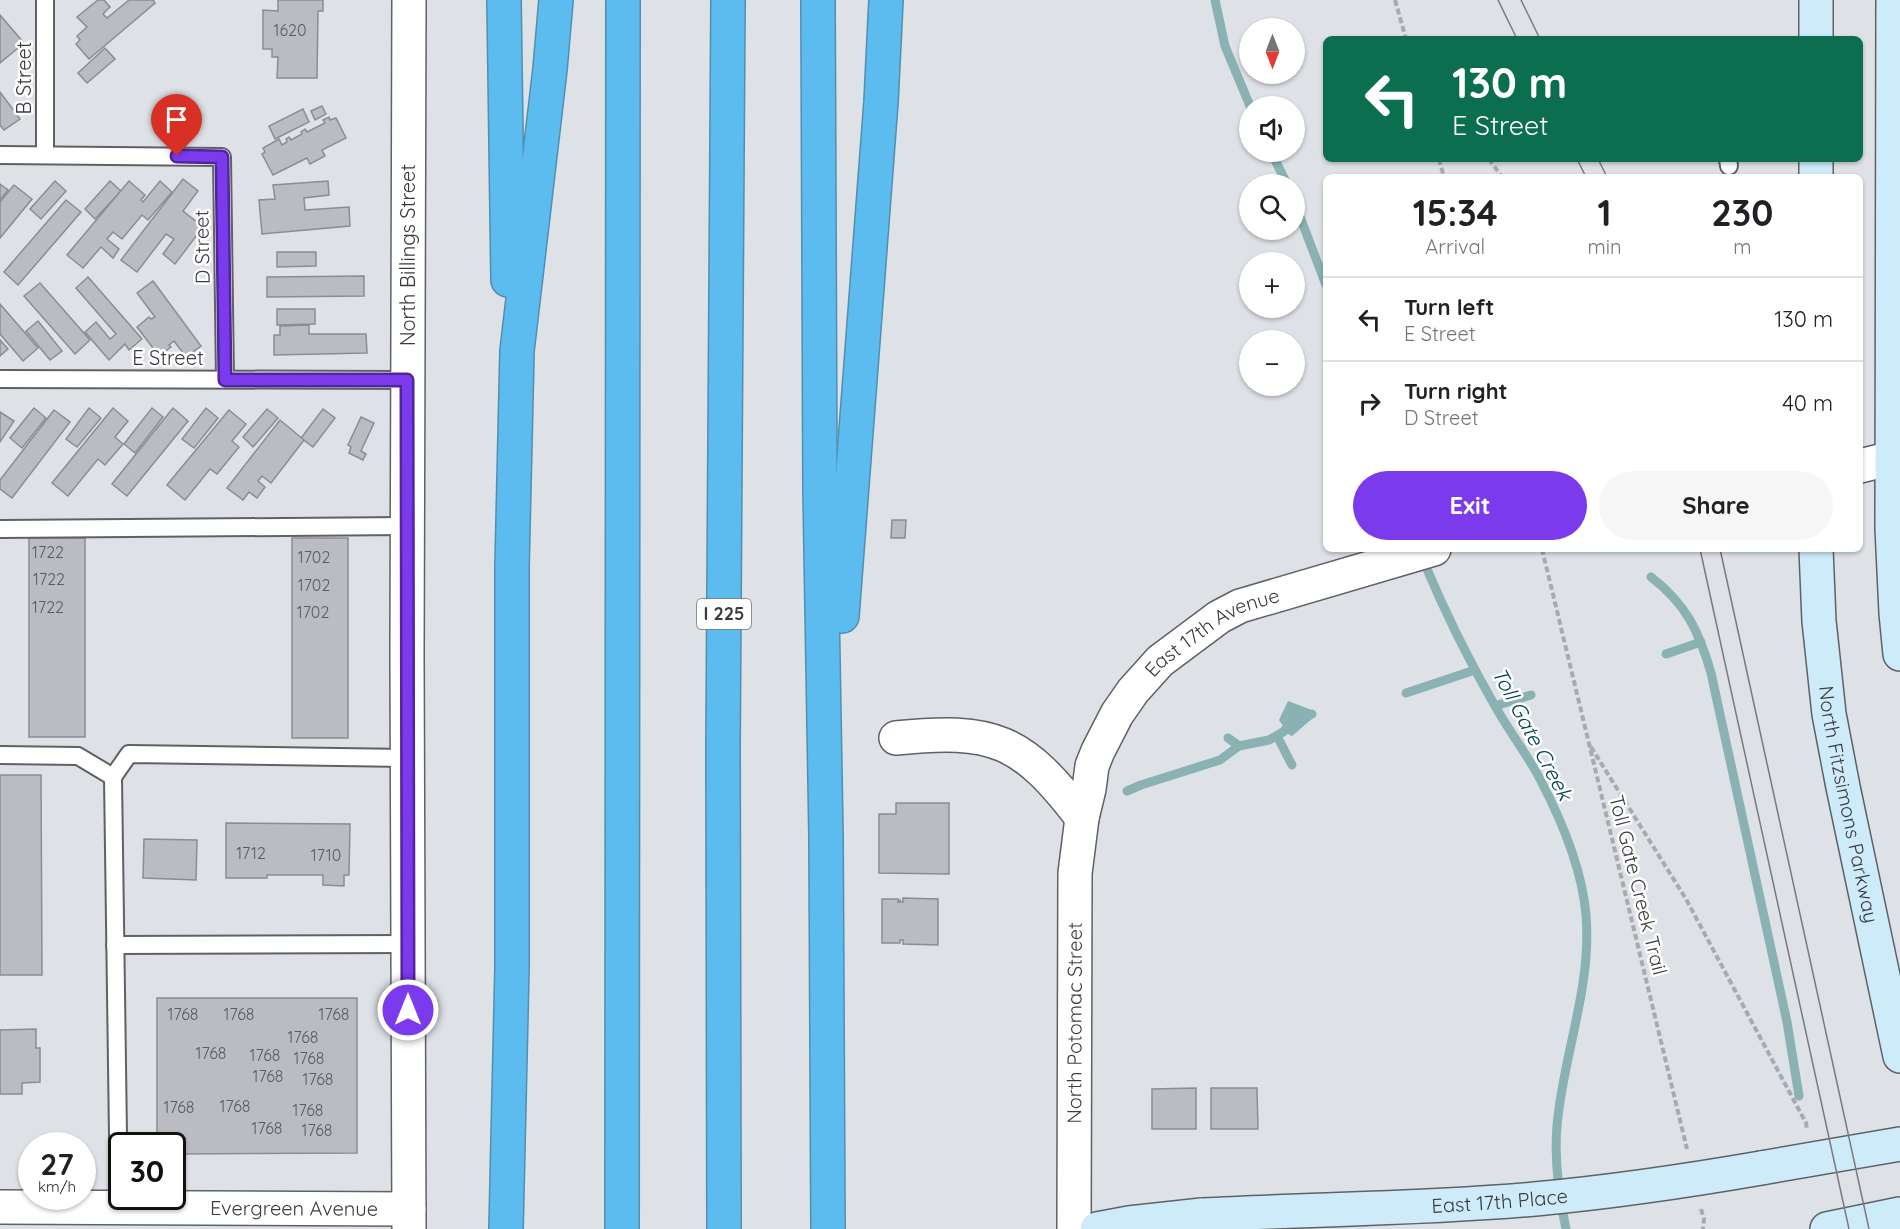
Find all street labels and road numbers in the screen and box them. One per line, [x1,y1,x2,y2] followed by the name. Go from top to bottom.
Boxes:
[11,41,36,115] street label: B Street
[395,164,420,346] street label: North Billings Street
[188,209,215,284] street label: D Street
[132,345,204,370] street label: E Street
[1139,582,1282,682] street label: East 17th Avenue
[697,599,751,629] road number: I 225
[1814,684,1884,925] street label: North Fitzsimons Parkway
[1604,792,1673,977] street label: Toll Gate Creek Trail
[1061,922,1087,1124] street label: North Potomac Street
[1431,1183,1569,1218] street label: East 17th Place
[210,1195,378,1221] street label: Evergreen Avenue

